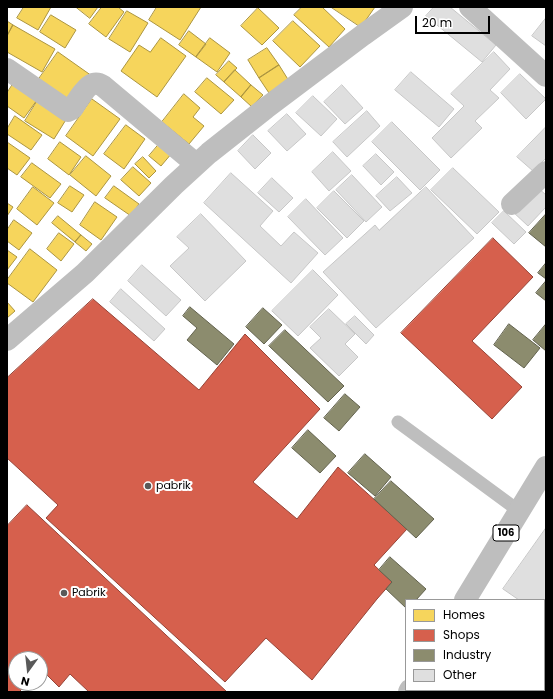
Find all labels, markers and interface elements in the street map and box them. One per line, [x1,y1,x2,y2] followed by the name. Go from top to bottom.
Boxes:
[417,8,492,34] scale bar
[422,14,452,31] text: 20 m
[156,479,191,493] place label: pabrik
[143,481,153,491] marker: pabrik
[493,525,519,541] road number: 106
[72,586,106,600] place label: Pabrik
[59,588,69,598] marker: Pabrik
[405,599,545,691] legend
[443,606,485,623] text: Homes
[443,626,480,643] text: Shops
[443,646,491,663] text: Industry
[8,651,48,691] north arrow
[443,666,476,683] text: Other
[19,673,31,690] text: N

